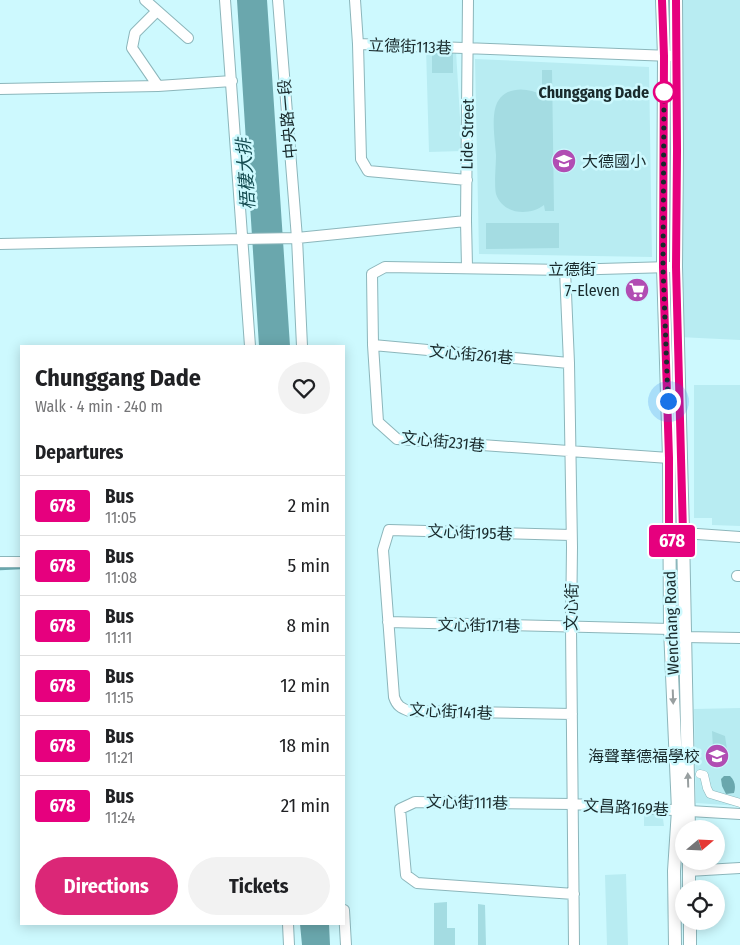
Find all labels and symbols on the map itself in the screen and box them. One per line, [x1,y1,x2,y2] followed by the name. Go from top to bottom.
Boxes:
[368,36,452,57] street label: 立德街113巷
[275,78,300,160] street label: 中央路一段
[653,81,675,103] marker: Chunggang Dade
[538,83,649,102] place label: Chunggang Dade
[457,98,478,170] street label: Lide Street
[232,135,259,211] water label: 梧棲大排
[551,148,577,174] school or university icon: 大德國小
[582,152,646,171] place label: 大德國小
[548,260,596,279] street label: 立德街
[624,277,650,303] supermarket icon: 7-Eleven
[565,281,620,300] place label: 7-Eleven
[428,341,514,368] street label: 文心街261巷
[656,389,681,414] your location
[400,428,486,455] street label: 文心街231巷
[427,522,513,543] street label: 文心街195巷
[643,525,701,557] line badge: 678
[660,571,683,675] street label: Wenchang Road
[562,583,581,631] street label: 文心街
[437,615,521,636] street label: 文心街171巷
[670,689,678,705] one-way arrow
[409,700,493,723] street label: 文心街141巷
[704,743,730,769] school or university icon: 海聲華德福學校
[588,747,700,766] place label: 海聲華德福學校
[684,772,692,788] one-way arrow
[426,792,508,813] street label: 文心街111巷
[583,796,669,819] street label: 文昌路169巷
[675,820,725,870] north arrow

